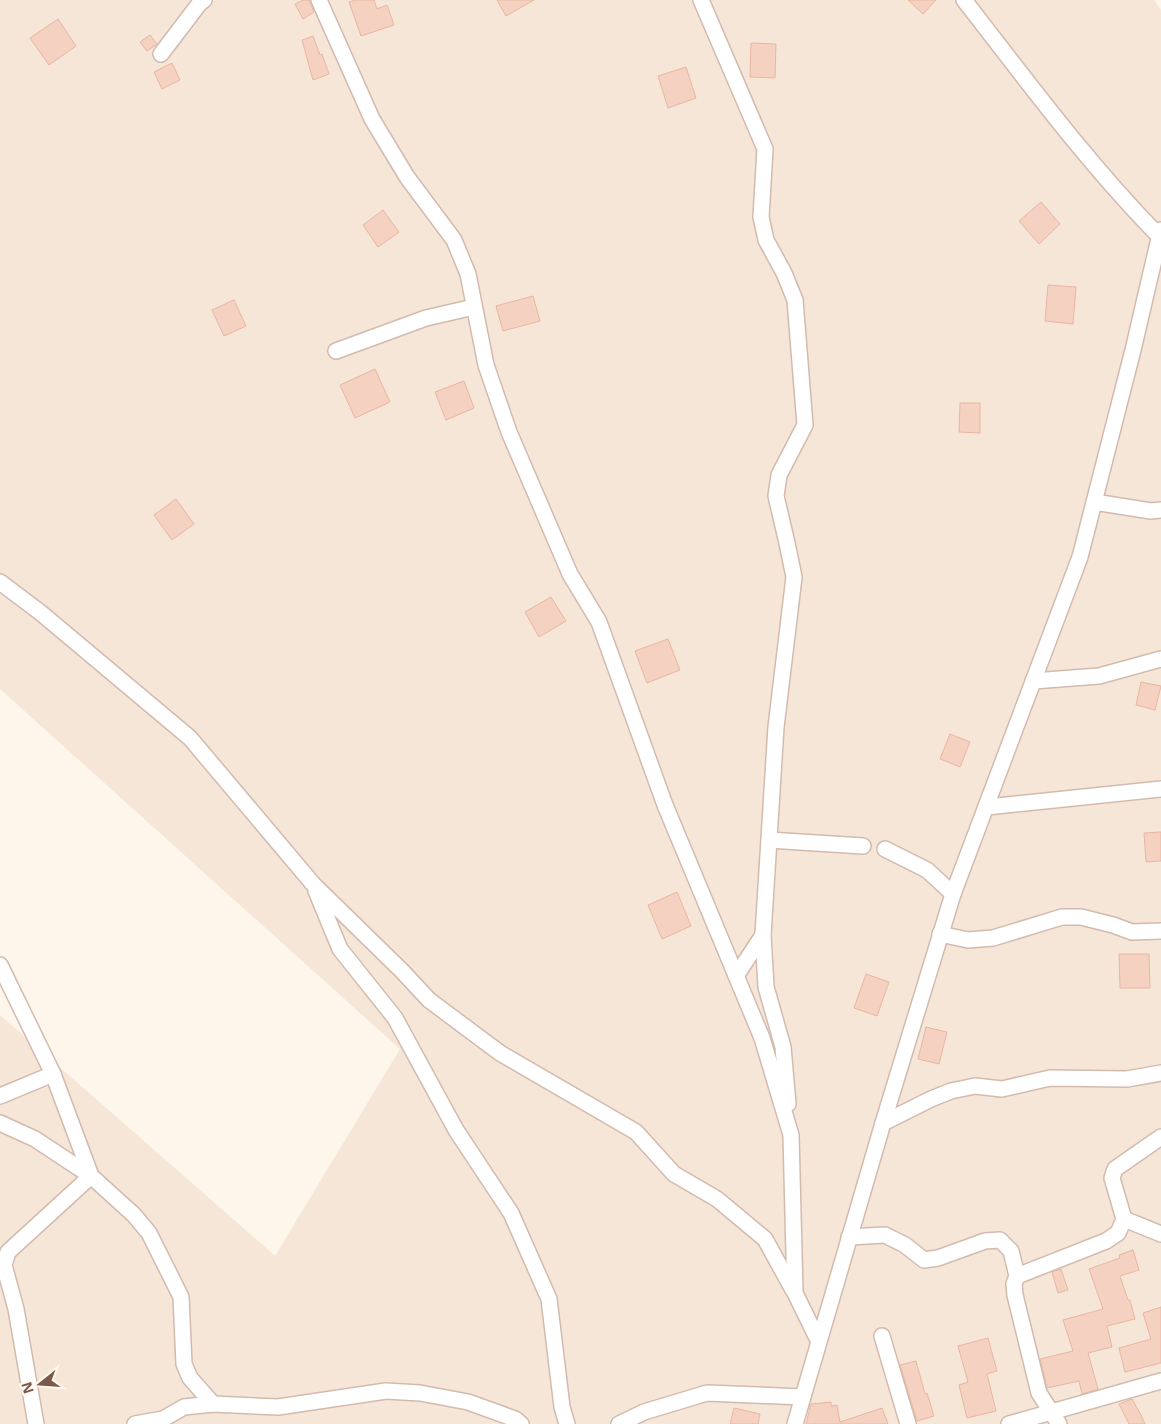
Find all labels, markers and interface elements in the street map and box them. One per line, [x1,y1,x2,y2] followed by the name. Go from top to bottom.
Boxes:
[15,1359,65,1409] north arrow
[16,1380,38,1396] text: N

